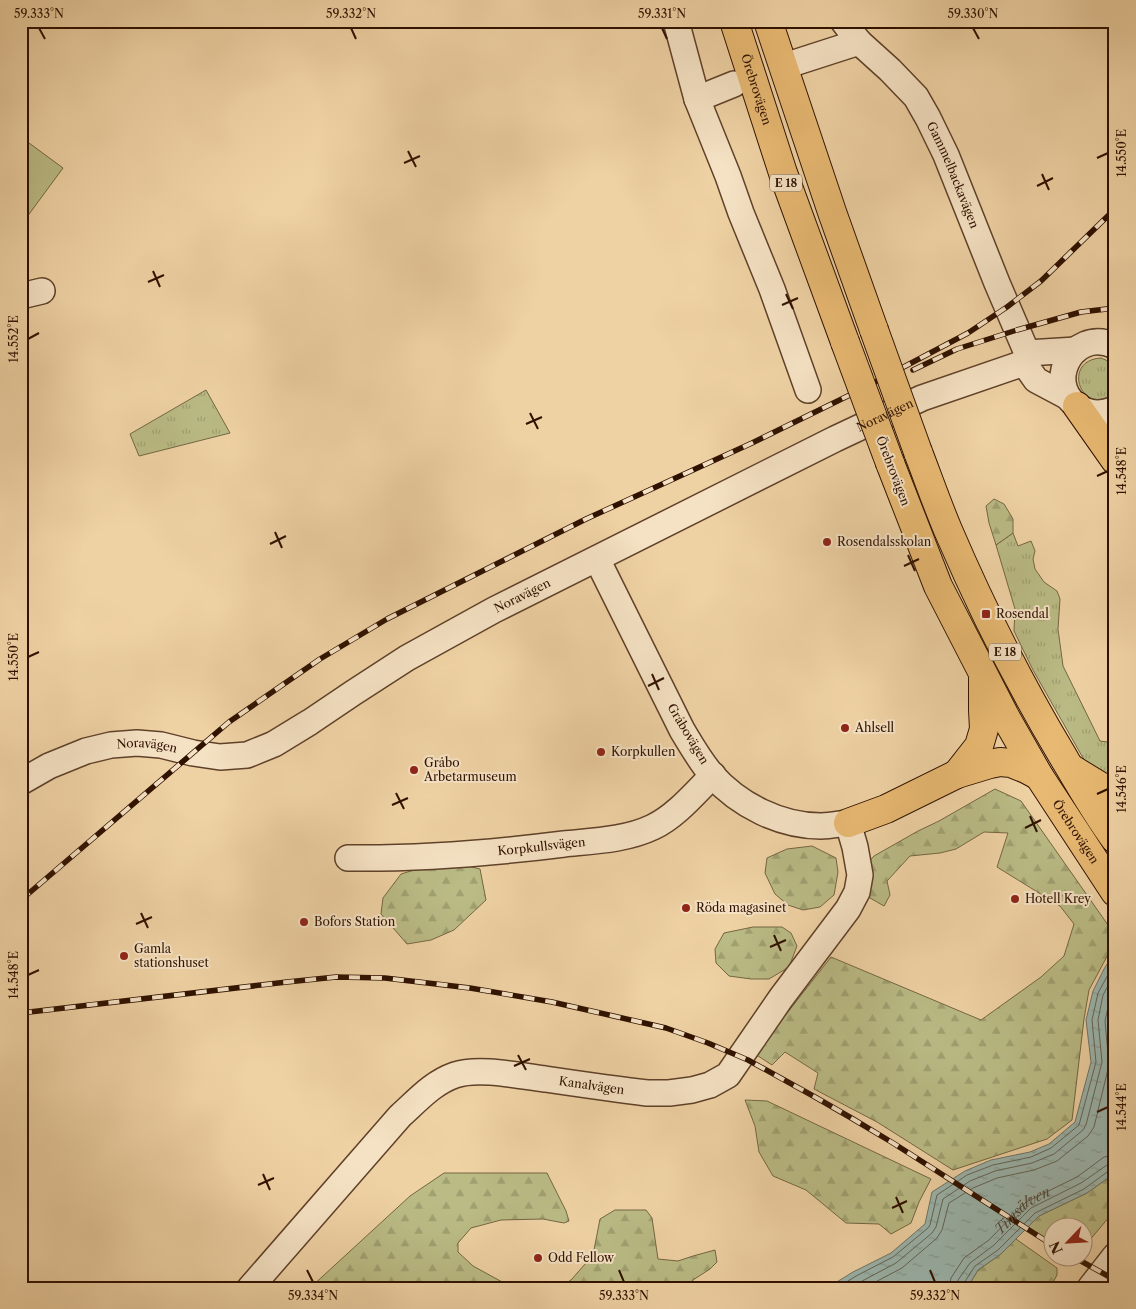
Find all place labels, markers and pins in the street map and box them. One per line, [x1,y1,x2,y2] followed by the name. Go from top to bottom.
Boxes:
[837,534,932,549] place label: Rosendalsskolan
[821,536,833,548] marker: Rosendalsskolan
[996,606,1049,621] place label: Rosendal
[980,608,992,620] marker: Rosendal
[854,720,894,735] place label: Ahlsell
[839,722,851,734] marker: Ahlsell
[611,744,676,759] place label: Korpkullen
[595,746,607,758] marker: Korpkullen
[423,755,517,784] place label: Gråbo Arbetarmuseum
[408,764,420,776] marker: Gråbo Arbetarmuseum
[1025,891,1091,906] place label: Hotell Krey
[1009,893,1021,905] marker: Hotell Krey
[696,900,787,915] place label: Röda magasinet
[680,902,692,914] marker: Röda magasinet
[314,914,396,929] place label: Bofors Station
[298,916,310,928] marker: Bofors Station
[134,941,210,970] place label: Gamla stationshuset
[118,950,130,962] marker: Gamla stationshuset
[548,1250,615,1265] place label: Odd Fellow
[532,1252,544,1264] marker: Odd Fellow

